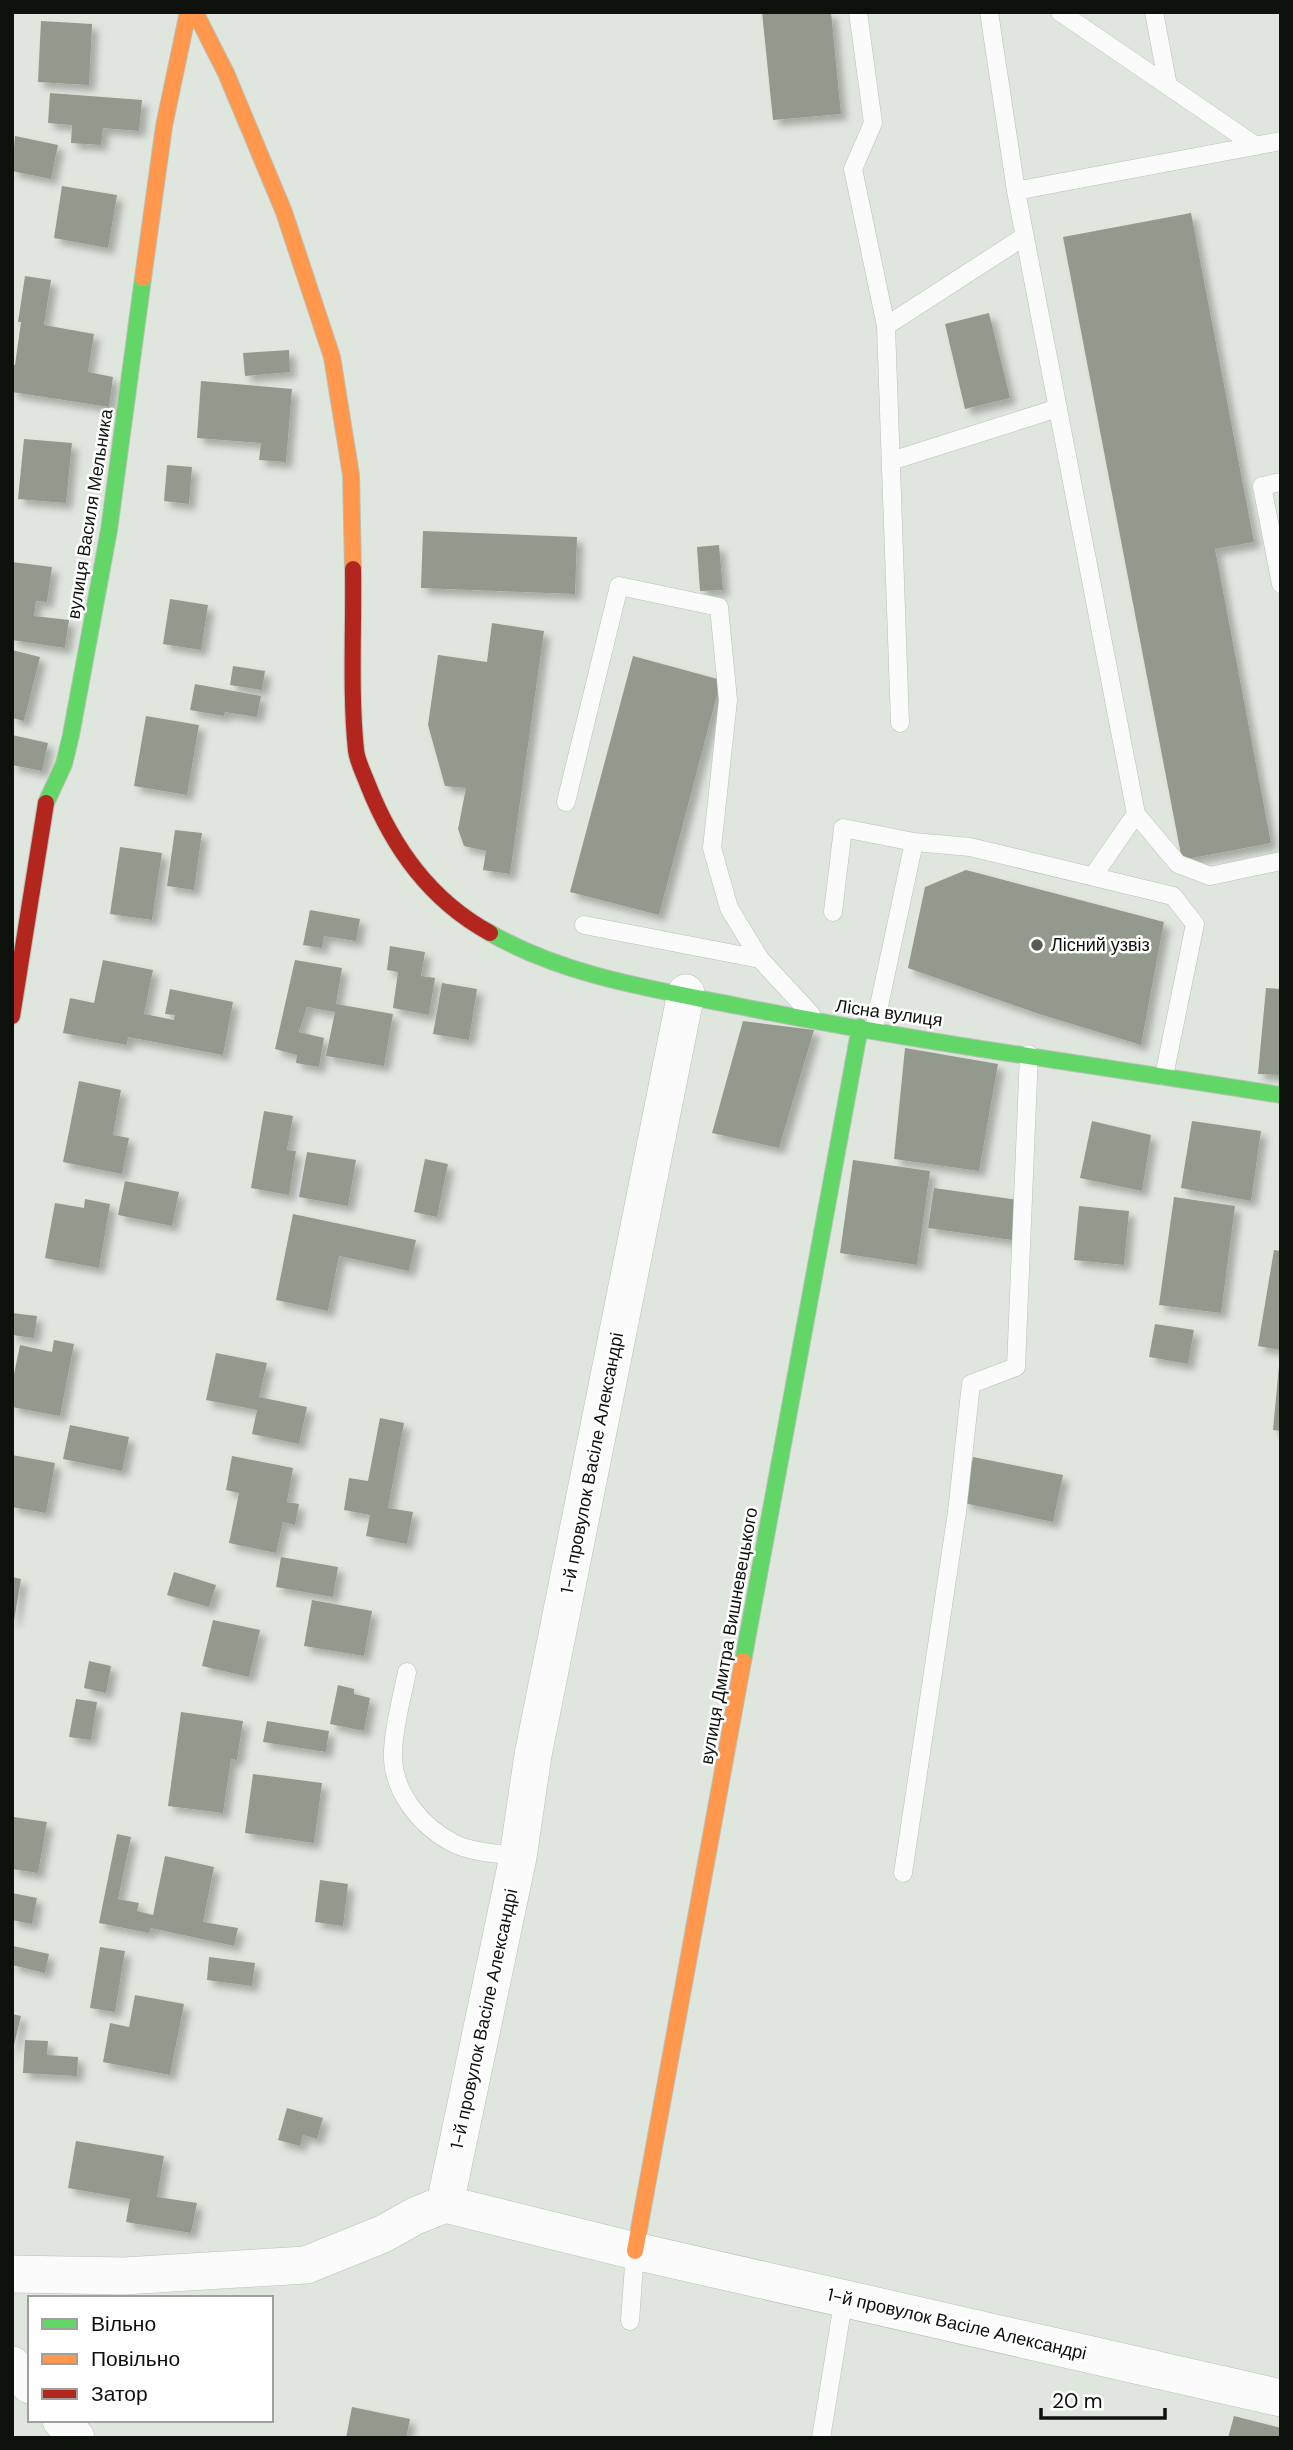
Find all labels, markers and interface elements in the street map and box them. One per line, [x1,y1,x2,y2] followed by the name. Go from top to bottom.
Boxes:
[62,406,119,621] street label: вулиця Василя Мельника
[1051,933,1150,957] place label: Лісний узвіз
[1029,937,1045,953] marker: Лісний узвіз
[834,994,944,1032] street label: Лісна вулиця
[555,1330,629,1596] street label: 1-й провулок Васіле Александрі
[695,1506,763,1766] street label: вулиця Дмитра Вишневецького
[445,1887,523,2151] street label: 1-й провулок Васіле Александрі
[825,2282,1089,2366] street label: 1-й провулок Васіле Александрі
[28,2296,273,2422] legend
[91,2310,156,2338] text: Вільно
[91,2345,180,2373] text: Повільно
[1041,2376,1165,2420] scale bar
[91,2380,148,2408] text: Затор
[1052,2387,1103,2415] text: 20 m

